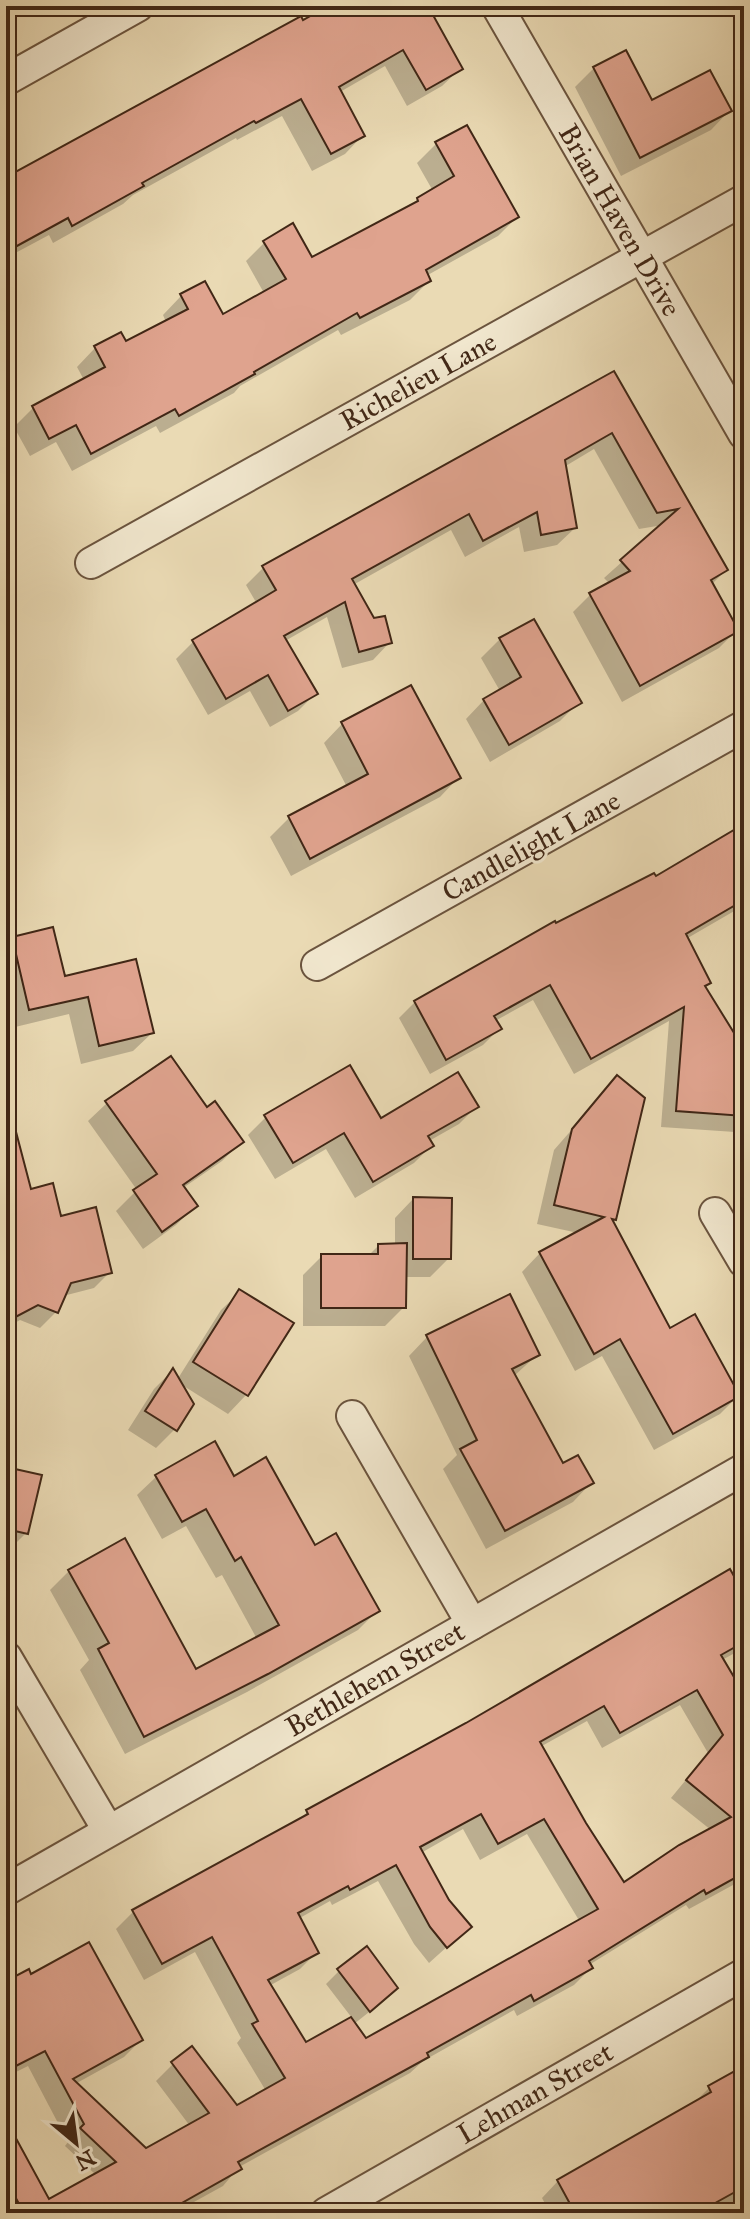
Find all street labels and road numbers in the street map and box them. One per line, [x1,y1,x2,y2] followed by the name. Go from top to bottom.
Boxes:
[551,118,689,322] street label: Brian Haven Drive
[334,324,502,438] street label: Richelieu Lane
[436,783,626,909] street label: Candlelight Lane
[279,1614,471,1744] street label: Bethlehem Street
[451,2034,619,2152] street label: Lehman Street

